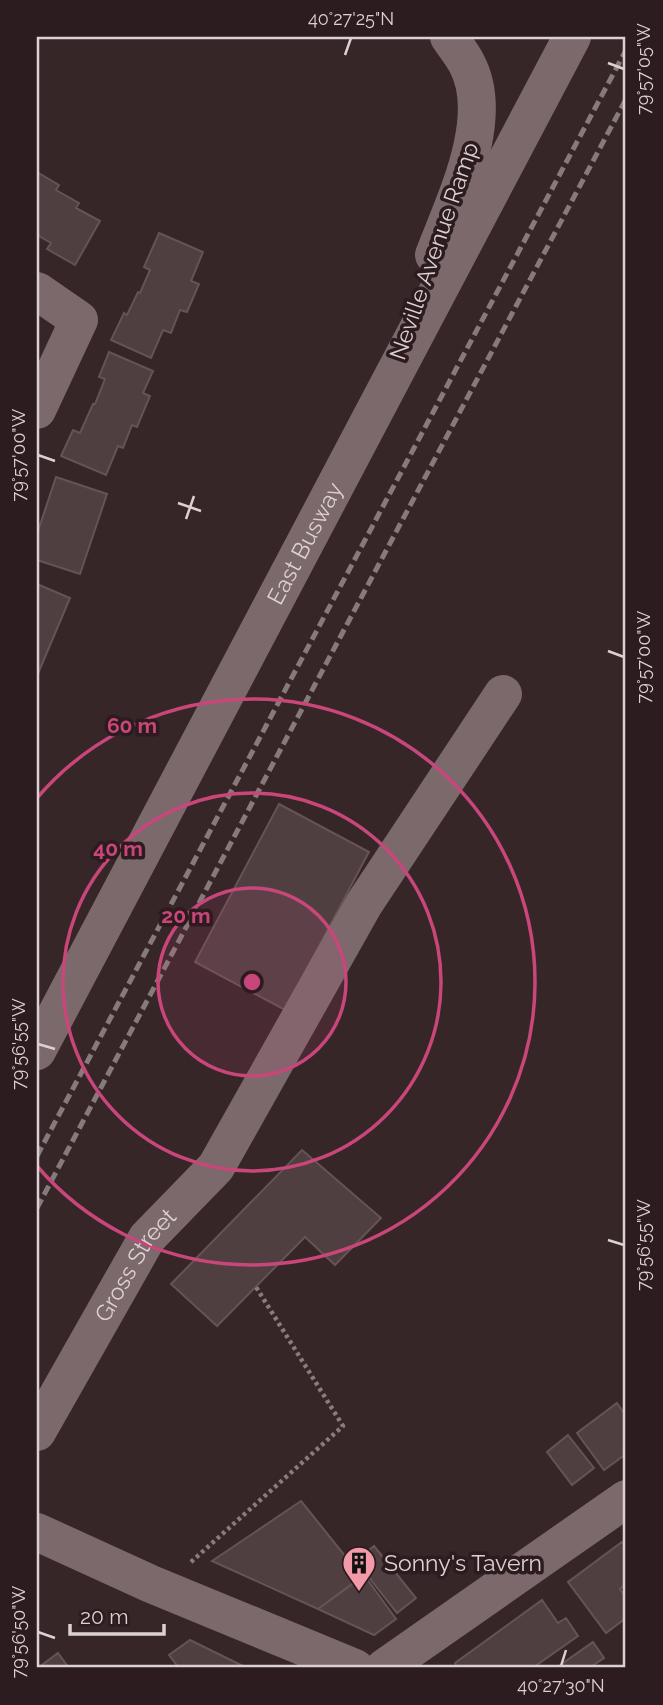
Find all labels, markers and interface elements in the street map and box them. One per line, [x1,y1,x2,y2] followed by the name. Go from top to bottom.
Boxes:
[308,8,394,29] text: 40°27'25"N
[633,23,654,115] text: 79°57'05"W
[384,138,483,363] street label: Neville Avenue Ramp
[8,408,29,501] text: 79°57'00"W
[261,477,348,609] street label: East Busway
[633,610,654,703] text: 79°57'00"W
[107,713,157,738] text: 60 m
[93,836,143,861] text: 40 m
[161,903,211,928] text: 20 m
[240,970,264,994] centre of rings
[8,998,29,1090] text: 79°56'55"W
[633,1199,654,1291] text: 79°56'55"W
[89,1202,182,1326] street label: Gross Street
[340,1544,378,1593] building icon: Sonny's Tavern
[384,1549,542,1576] place label: Sonny's Tavern
[8,1585,29,1678] text: 79°56'50"W
[70,1593,164,1637] scale bar
[80,1604,128,1629] text: 20 m
[517,1675,605,1696] text: 40°27'30"N

